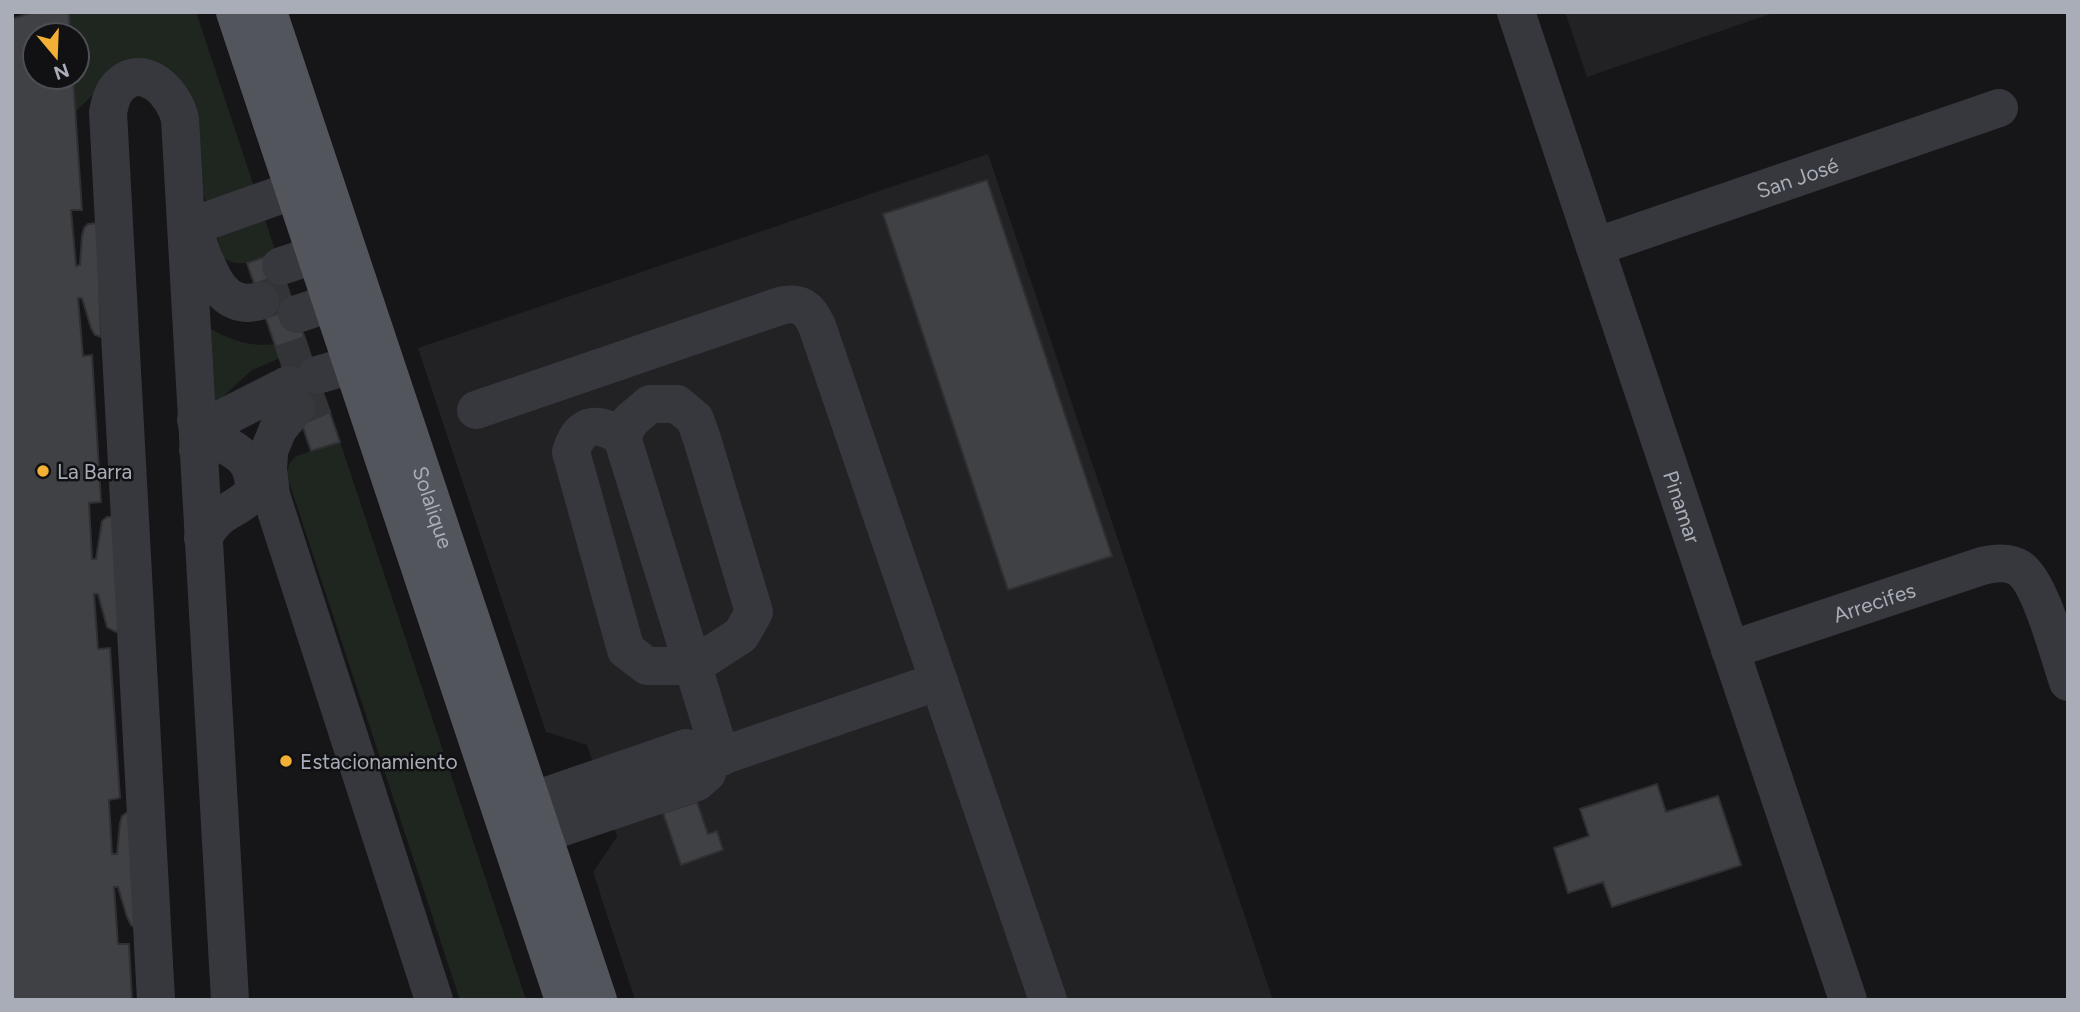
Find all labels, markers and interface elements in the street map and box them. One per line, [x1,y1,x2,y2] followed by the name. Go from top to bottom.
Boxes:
[21,21,91,91] north arrow
[51,58,72,85] text: N
[1753,152,1842,203] street label: San José
[57,459,132,484] place label: La Barra
[35,463,51,479] marker: La Barra
[408,463,459,552] street label: Solalique
[1658,467,1706,546] street label: Pinamar
[1830,577,1919,627] street label: Arrecifes
[300,749,458,774] place label: Estacionamiento
[278,753,294,769] marker: Estacionamiento

